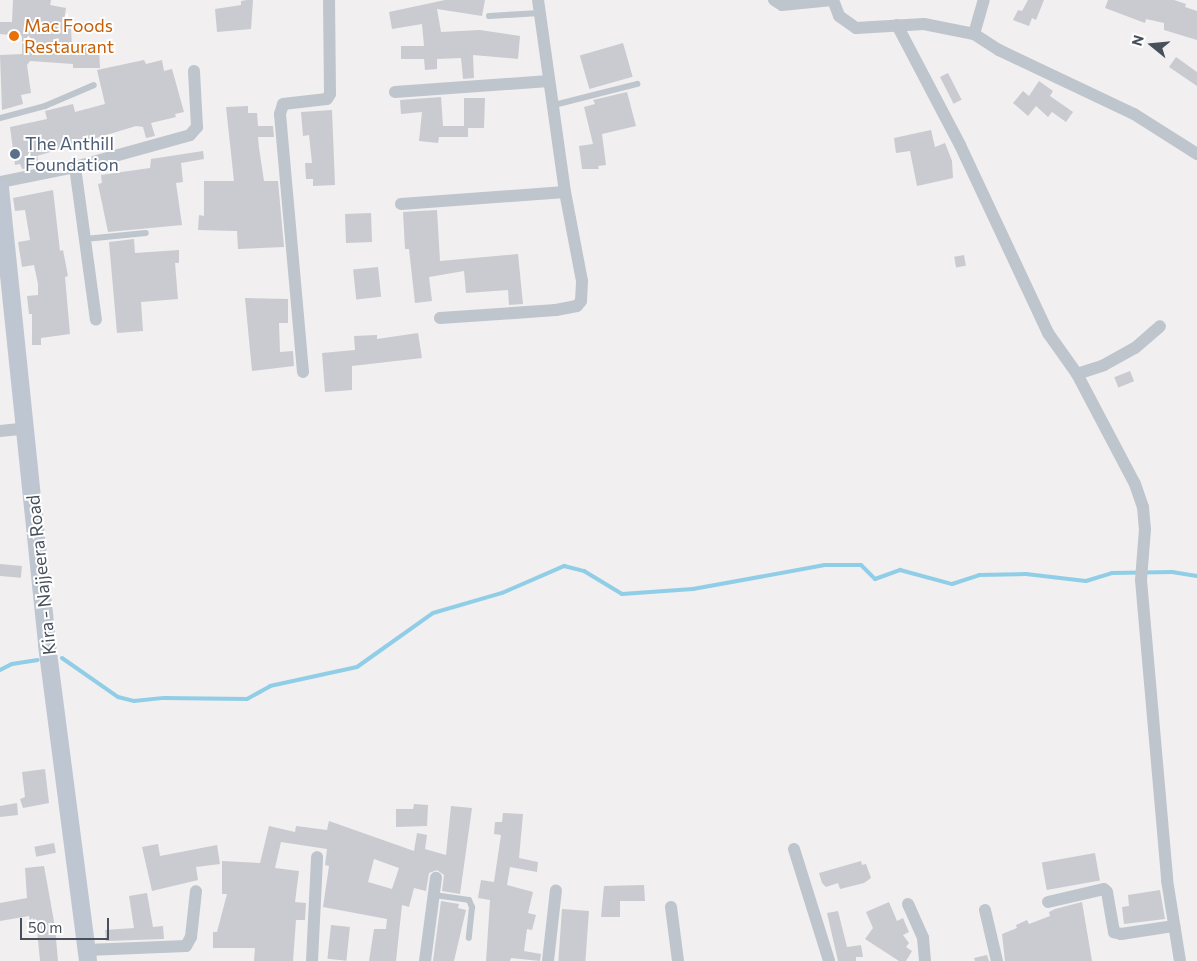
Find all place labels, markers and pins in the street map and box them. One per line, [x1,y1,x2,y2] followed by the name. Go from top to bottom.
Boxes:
[24,15,114,58] place label: Mac Foods Restaurant
[8,30,20,42] marker: Mac Foods Restaurant
[25,133,119,176] place label: The Anthill Foundation
[9,148,21,160] marker: The Anthill Foundation

